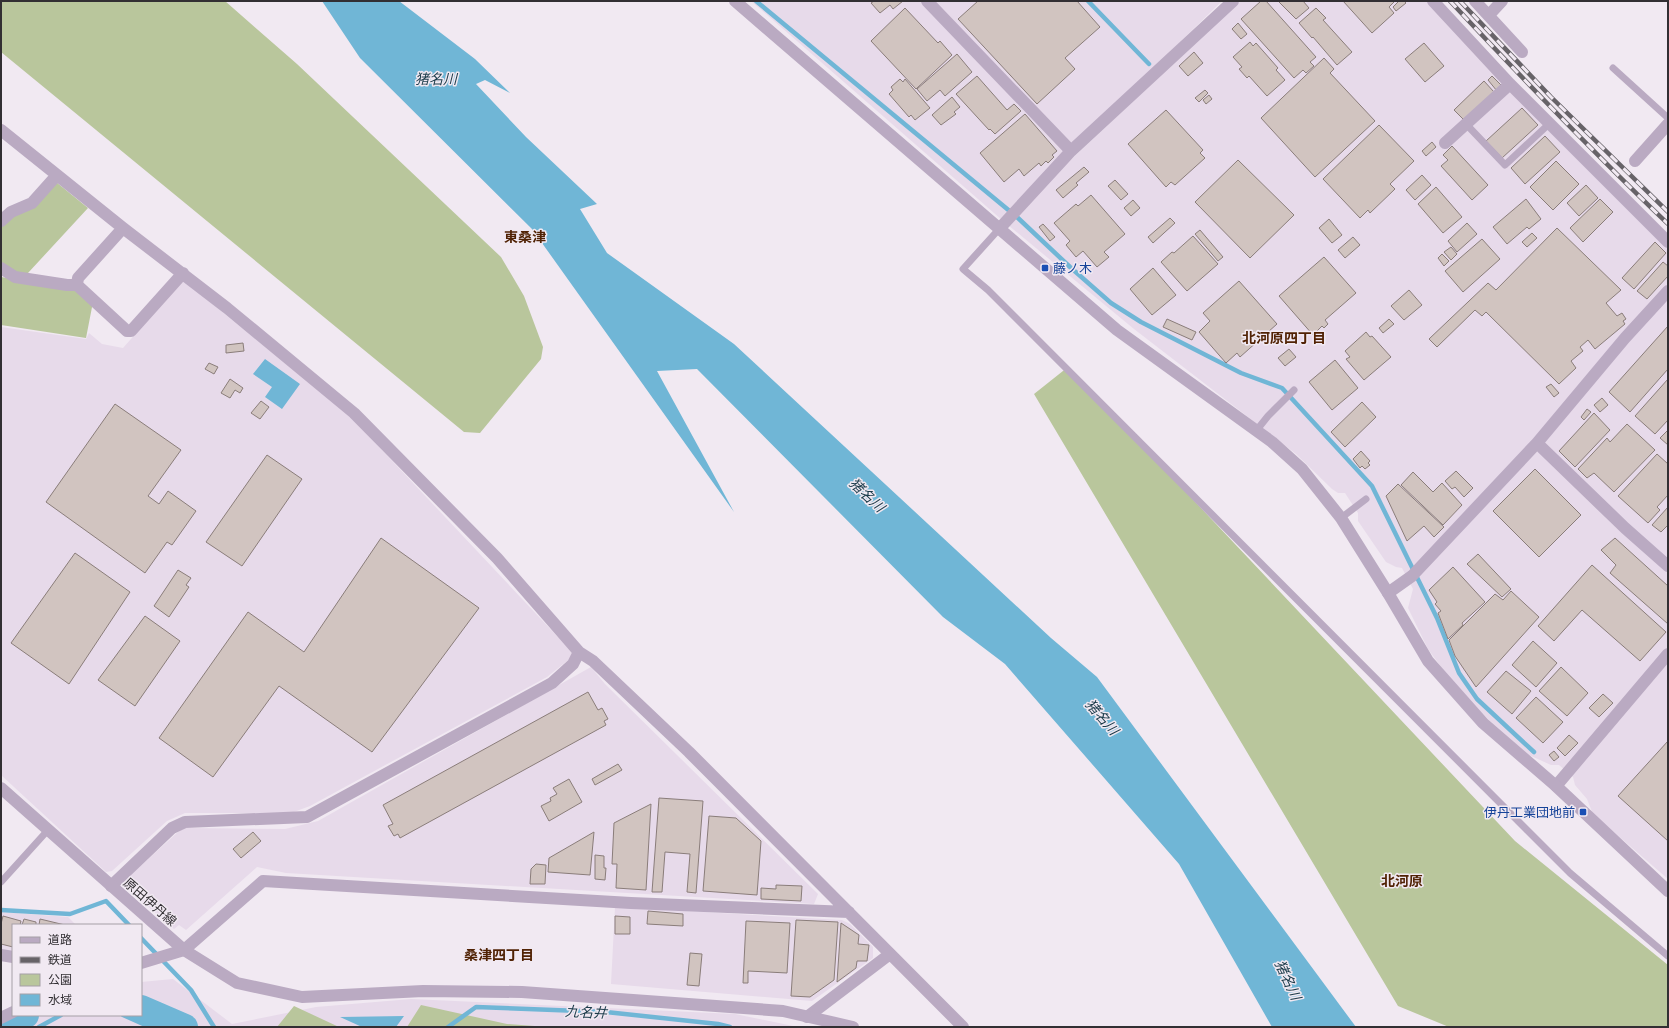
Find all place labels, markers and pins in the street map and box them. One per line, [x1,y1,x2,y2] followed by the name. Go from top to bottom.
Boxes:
[1053,260,1092,277] place label: 藤ノ木
[1040,263,1050,273] marker: 藤ノ木
[1484,804,1575,821] place label: 伊丹工業団地前
[1578,807,1588,817] marker: 伊丹工業団地前

